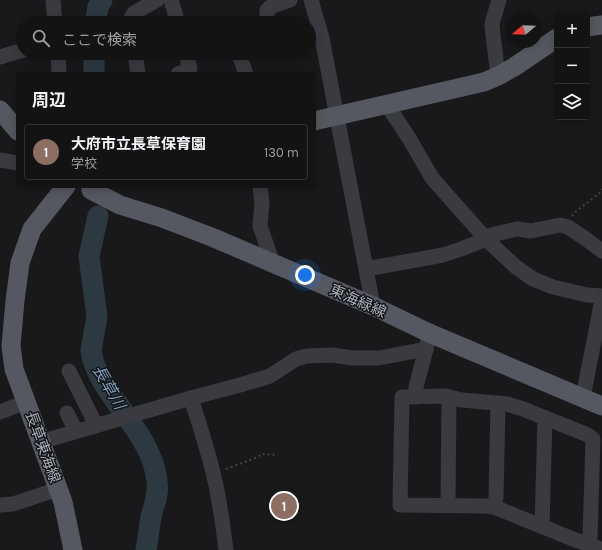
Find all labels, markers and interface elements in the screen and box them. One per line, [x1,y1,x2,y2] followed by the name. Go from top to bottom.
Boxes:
[506,12,542,48] north arrow
[554,12,590,120] map controls
[554,12,590,48] button: +
[16,16,316,60] search box
[30,27,52,49] icon: search
[62,31,137,49] text: ここで検索
[554,48,590,84] button: −
[554,84,590,120] button: layers
[32,90,66,110] text: 周辺
[71,135,206,153] text: 大府市立長草保育園
[44,145,48,160] text: 1
[264,145,299,160] text: 130 m
[71,156,97,171] text: 学校
[295,265,315,285] your location
[327,281,389,321] street label: 東海緑線
[89,361,130,414] water label: 長草川
[22,409,64,485] street label: 長草東海線
[271,491,297,521] pin: 1

